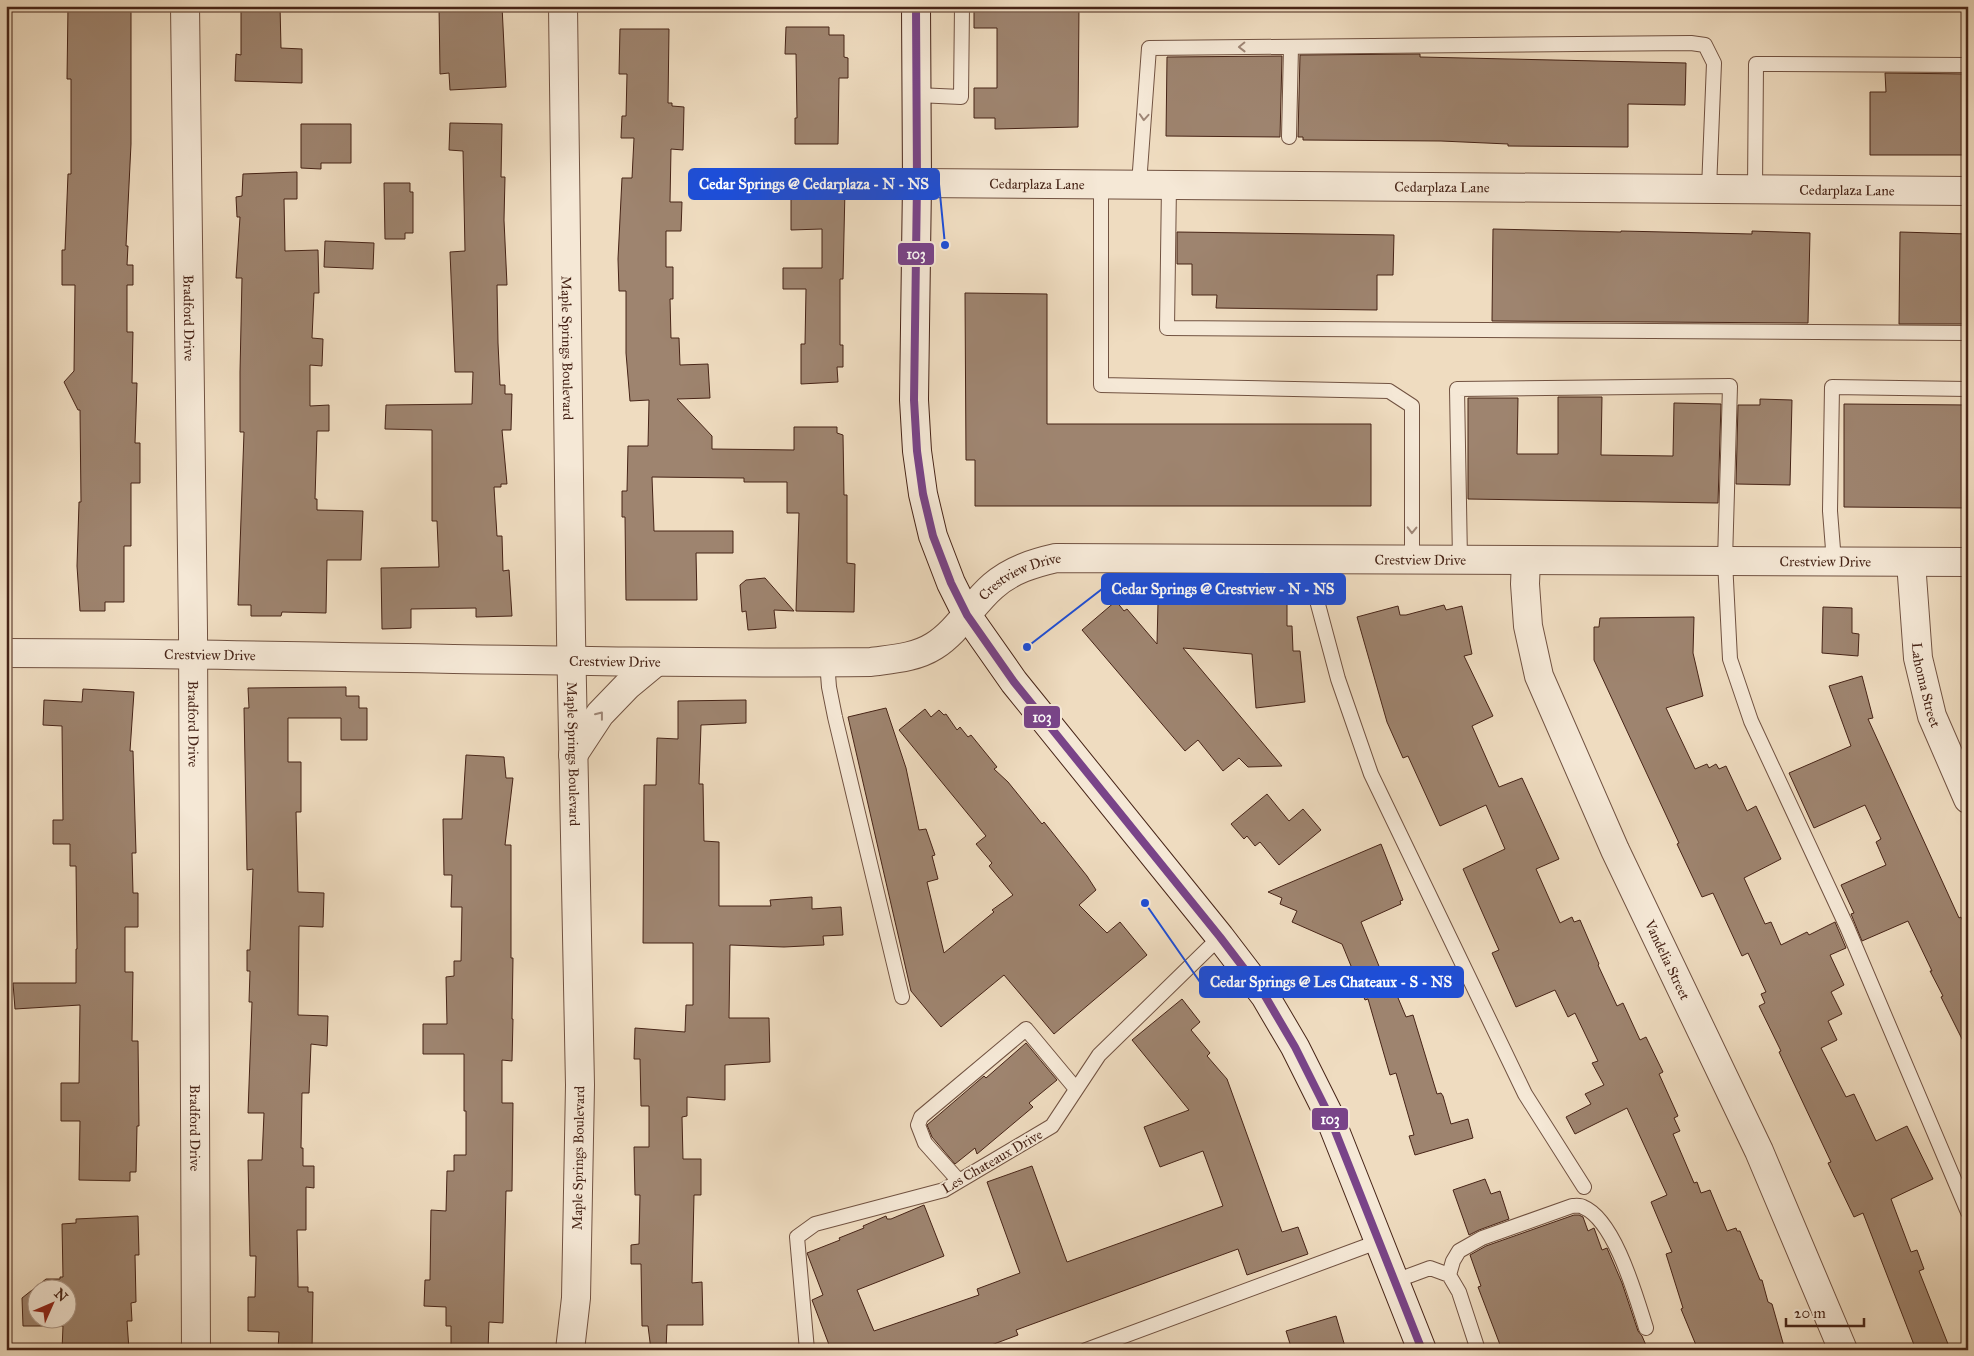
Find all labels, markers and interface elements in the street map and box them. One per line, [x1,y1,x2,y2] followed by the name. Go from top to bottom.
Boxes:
[1238,42,1246,52] one-way arrow
[1139,113,1150,121] one-way arrow
[689,169,939,199] callout: Cedar Springs @ Cedarplaza - N - NS
[699,175,929,194] text: Cedar Springs @ Cedarplaza - N - NS
[989,176,1085,193] street label: Cedarplaza Lane
[1394,179,1490,196] street label: Cedarplaza Lane
[1799,182,1895,199] street label: Cedarplaza Lane
[897,242,935,266] line badge: 103
[906,246,926,264] text: 103
[179,274,198,362] street label: Bradford Drive
[557,276,576,420] street label: Maple Springs Boulevard
[1407,526,1417,534] one-way arrow
[975,550,1061,604] street label: Crestview Drive
[1374,551,1466,569] street label: Crestview Drive
[1779,553,1871,571] street label: Crestview Drive
[1102,574,1345,604] callout: Cedar Springs @ Crestview - N - NS
[1112,580,1335,599] text: Cedar Springs @ Crestview - N - NS
[1908,642,1944,730] street label: Lahoma Street
[164,646,256,664] street label: Crestview Drive
[569,653,661,671] street label: Crestview Drive
[184,681,202,768] street label: Bradford Drive
[563,682,583,826] street label: Maple Springs Boulevard
[1023,705,1061,729] line badge: 103
[1032,709,1052,727] text: 103
[595,712,603,721] one-way arrow
[1640,917,1693,1003] street label: Vandelia Street
[1200,967,1463,997] callout: Cedar Springs @ Les Chateaux - S - NS
[1210,973,1452,992] text: Cedar Springs @ Les Chateaux - S - NS
[186,1085,203,1172] street label: Bradford Drive
[569,1086,588,1230] street label: Maple Springs Boulevard
[1311,1107,1349,1131] line badge: 103
[1320,1111,1340,1129] text: 103
[939,1126,1046,1197] street label: Les Chateaux Drive
[28,1278,78,1328] north arrow
[51,1285,71,1305] text: N
[1786,1296,1864,1328] scale bar
[1794,1304,1826,1322] text: 20 m

